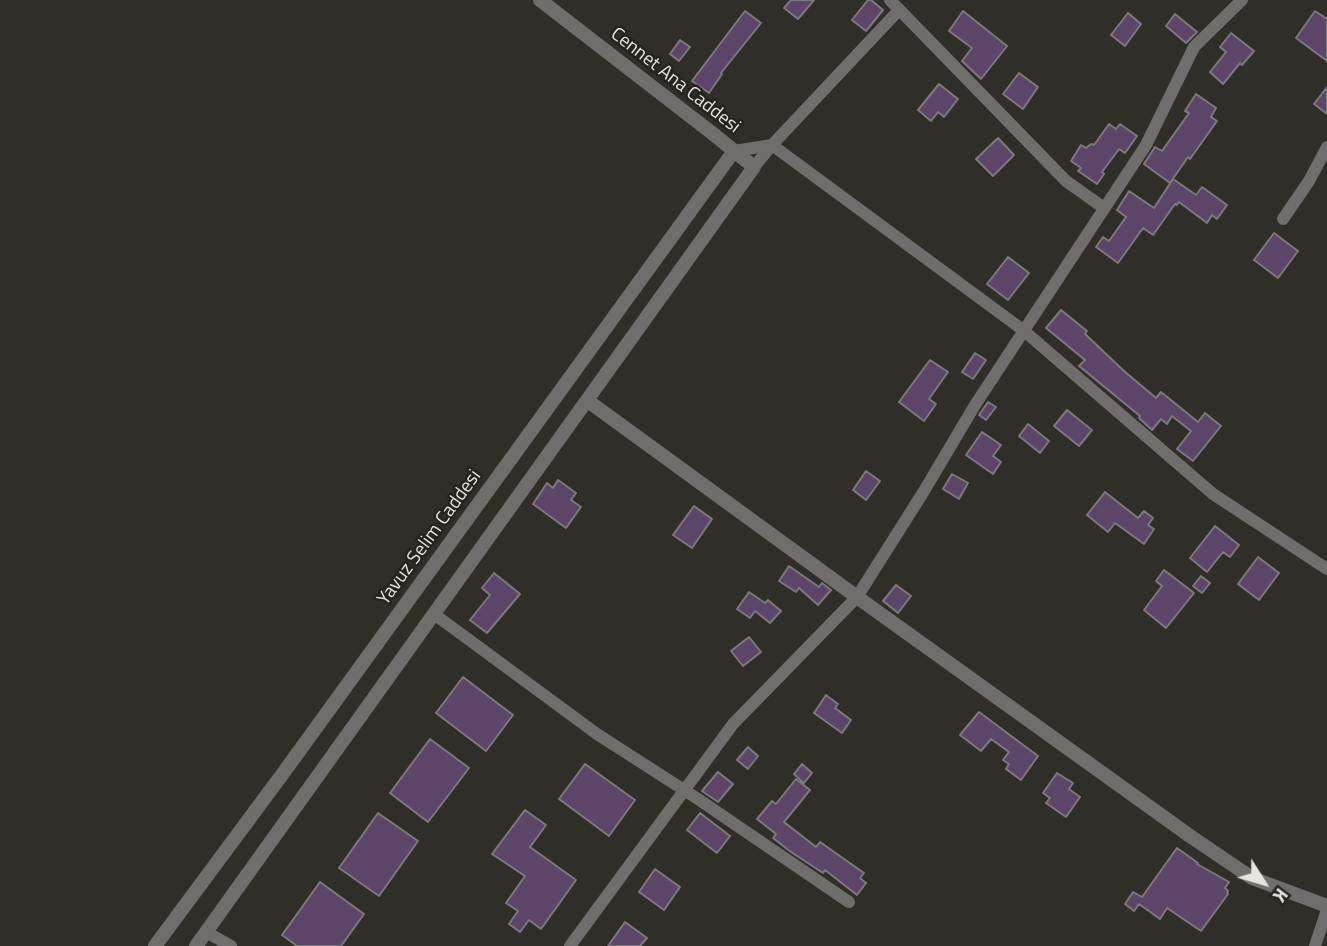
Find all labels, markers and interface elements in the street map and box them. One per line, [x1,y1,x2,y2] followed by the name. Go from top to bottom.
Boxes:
[606,23,744,139] street label: Cennet Ana Caddesi
[373,466,487,610] street label: Yavuz Selim Caddesi
[1229,848,1299,918] north arrow
[1266,883,1296,909] text: K

